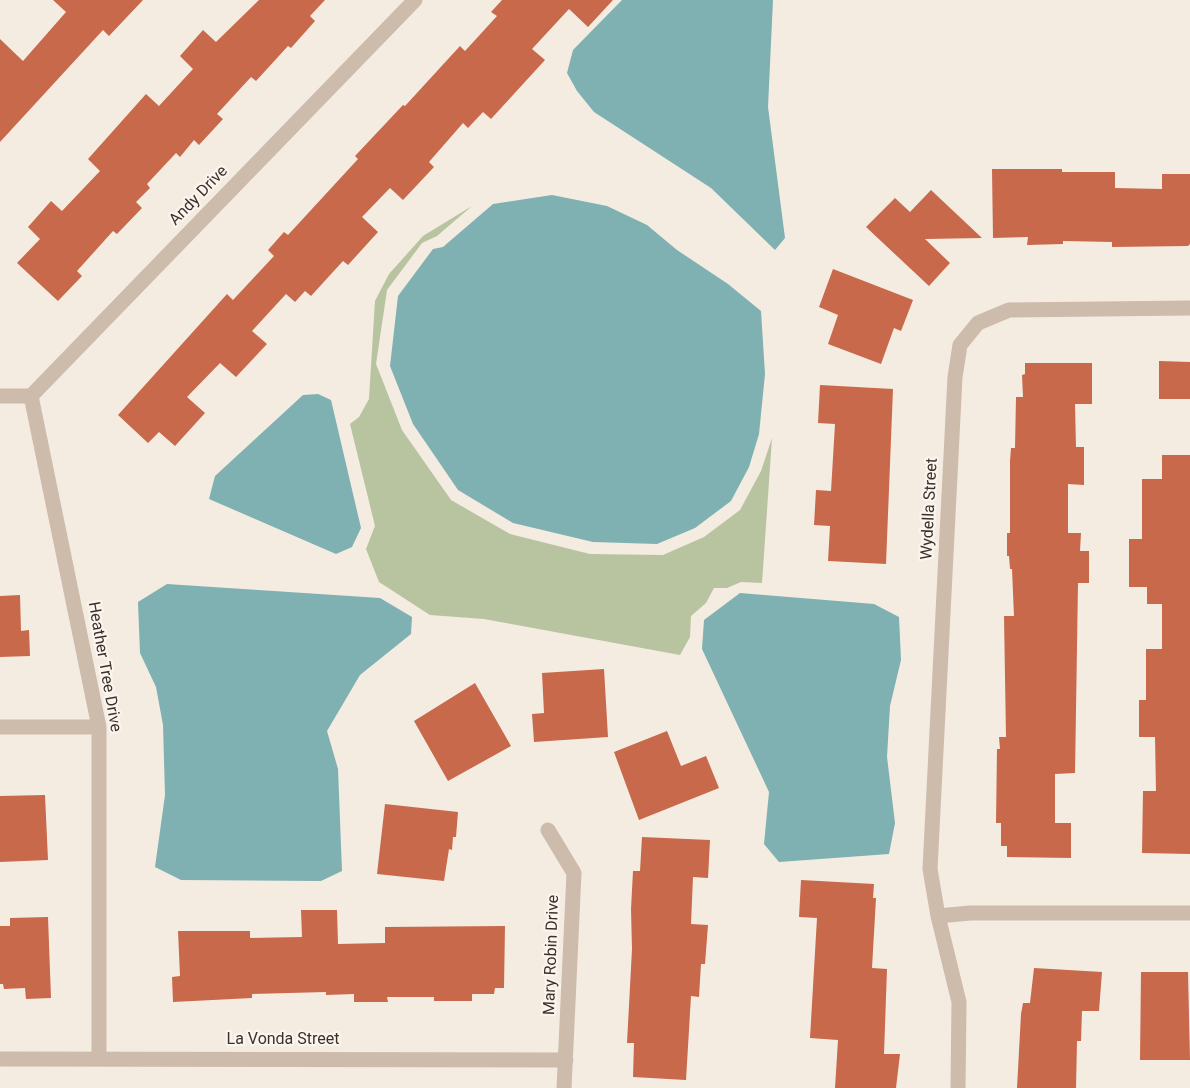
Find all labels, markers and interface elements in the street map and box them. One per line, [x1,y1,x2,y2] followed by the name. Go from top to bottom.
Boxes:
[166,162,232,230] street label: Andy Drive
[918,458,942,560] street label: Wydella Street
[83,601,125,733] street label: Heather Tree Drive
[540,895,564,1015] street label: Mary Robin Drive
[227,1030,339,1050] street label: La Vonda Street

